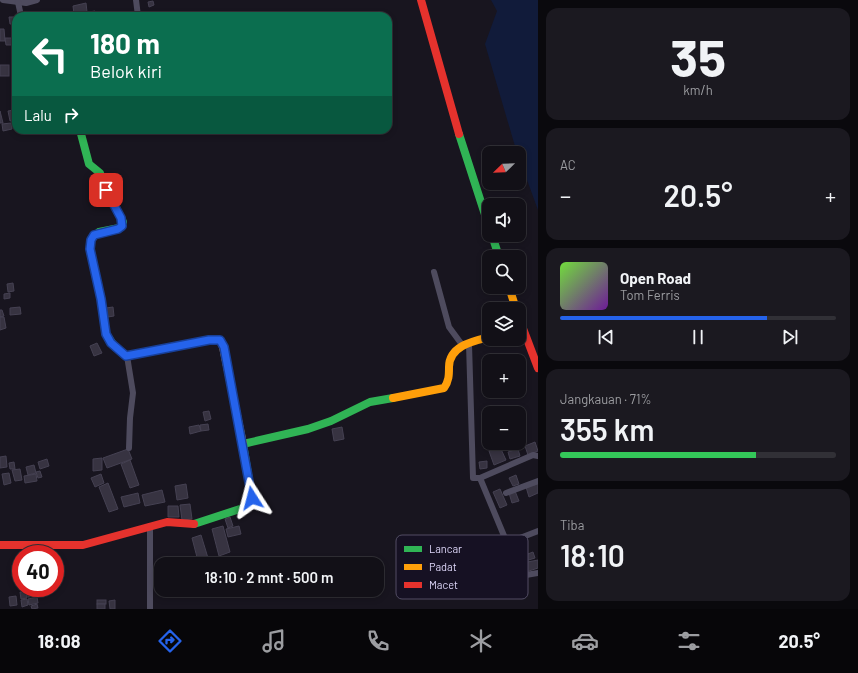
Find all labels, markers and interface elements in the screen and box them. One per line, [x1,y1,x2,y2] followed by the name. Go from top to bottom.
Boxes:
[670,25,726,87] text: 35
[90,26,160,60] text: 180 m
[24,28,76,80] icon: left
[90,60,162,82] text: Belok kiri
[683,82,713,98] text: km/h
[60,104,82,126] icon: right
[24,106,52,124] text: Lalu
[482,146,526,190] north arrow
[482,146,526,450] map controls
[560,157,576,173] text: AC
[89,173,123,207] pin
[664,177,733,213] text: 20.5°
[95,179,117,201] icon: arrive
[560,182,571,208] text: −
[825,182,836,208] text: +
[482,198,526,242] button: sound
[482,250,526,294] button: search
[620,269,691,287] text: Open Road
[620,287,680,303] text: Tom Ferris
[482,302,526,346] button: layers
[595,326,617,348] icon: previous
[687,326,709,348] icon: pause
[779,326,801,348] icon: next
[482,354,526,398] button: +
[560,391,651,407] text: Jangkauan · 71%
[482,406,526,450] button: −
[560,411,654,447] text: 355 km
[231,477,273,519] position arrow
[560,517,584,533] text: Tiba
[396,535,528,599] legend
[560,537,625,573] text: 18:10
[429,542,462,555] text: Lancar
[12,545,64,597] speed limit sign: 40
[429,560,457,573] text: Padat
[204,568,334,586] text: 18:10 · 2 mnt · 500 m
[429,578,458,591] text: Macet
[156,627,184,655] icon: directions
[260,627,288,655] icon: music
[364,627,392,655] icon: phone
[467,627,495,655] icon: climate
[571,627,599,655] icon: car
[675,627,703,655] icon: filters
[38,630,81,652] text: 18:08
[778,630,820,652] text: 20.5°

